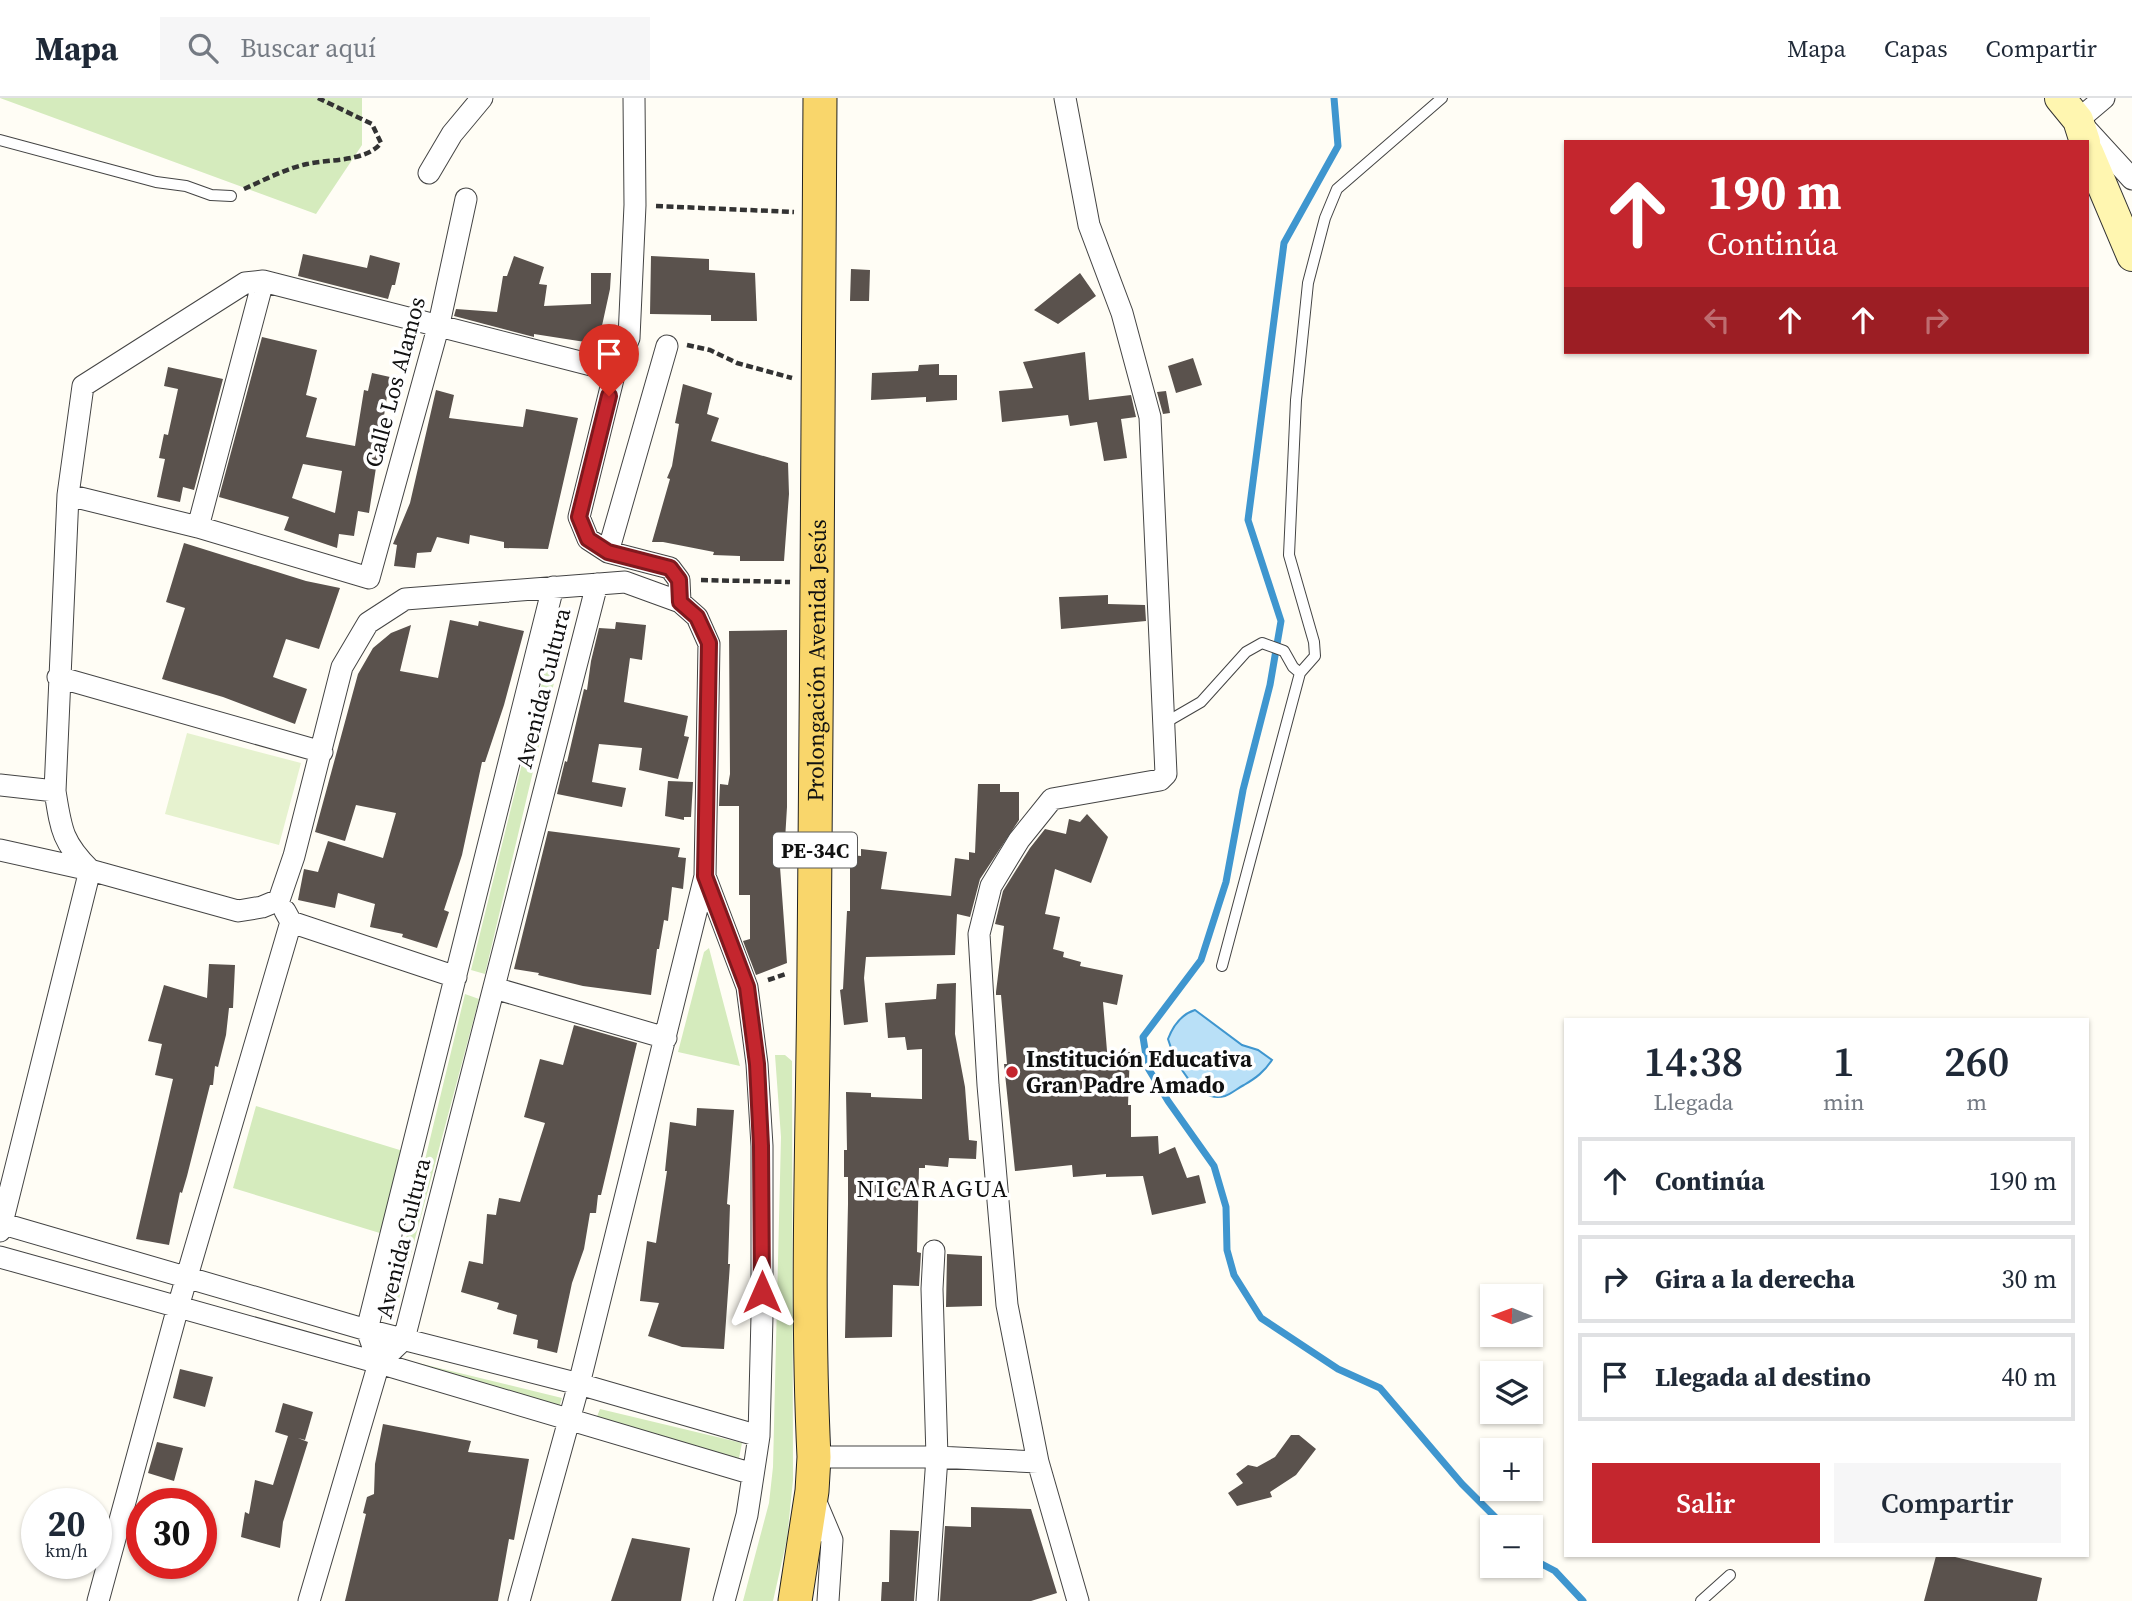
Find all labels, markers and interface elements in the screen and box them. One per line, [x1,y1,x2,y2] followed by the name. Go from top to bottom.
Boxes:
[160,17,650,80] search box
[35,26,118,71] text: Mapa
[184,29,222,67] icon: search
[240,30,376,66] text: Buscar aquí
[1787,32,1846,65] text: Mapa
[1884,32,1948,65] text: Capas
[1986,32,2097,65] text: Compartir
[1707,158,1842,225] text: 190 m
[1592,168,1683,259] icon: ahead
[1707,222,1838,266] text: Continúa
[357,293,433,471] street label: Calle Los Alamos
[1698,301,1736,339] icon: left
[1771,301,1809,339] icon: ahead
[1844,301,1882,339] icon: ahead
[1917,301,1955,339] icon: right
[579,324,639,396] pin
[590,335,628,373] icon: arrive
[799,519,834,802] street label: Prolongación Avenida Jesús
[508,604,578,771] street label: Avenida Cultura
[773,832,857,868] road number: PE-34C
[1643,1032,1743,1090] text: 14:38
[1833,1032,1855,1090] text: 1
[1944,1032,2009,1090] text: 260
[1026,1043,1253,1101] place label: Institución Educativa Gran Padre Amado
[1004,1064,1020,1080] marker: Institución Educativa Gran Padre Amado
[1653,1086,1733,1118] text: Llegada
[1823,1086,1864,1118] text: min
[1966,1086,1987,1118] text: m
[368,1154,438,1321] street label: Avenida Cultura
[1596,1162,1634,1200] icon: ahead
[1655,1163,1765,1199] text: Continúa
[1989,1163,2057,1199] text: 190 m
[857,1172,1009,1205] district label: NICARAGUA
[725,1255,799,1329] position arrow
[1596,1260,1634,1298] icon: right
[1655,1261,1855,1297] text: Gira a la derecha
[2002,1261,2057,1297] text: 30 m
[1480,1284,1544,1348] north arrow
[1480,1284,1543,1578] map controls
[1596,1358,1634,1396] icon: arrive
[1655,1359,1871,1395] text: Llegada al destino
[2002,1359,2057,1395] text: 40 m
[1480,1361,1543,1424] button: layers
[1480,1438,1543,1501] button: +
[1592,1463,1820,1543] button: Salir
[1834,1463,2061,1543] button: Compartir
[126,1488,217,1579] speed limit sign: 30
[48,1500,85,1548] text: 20
[1480,1515,1543,1578] button: −
[45,1538,88,1563] text: km/h

